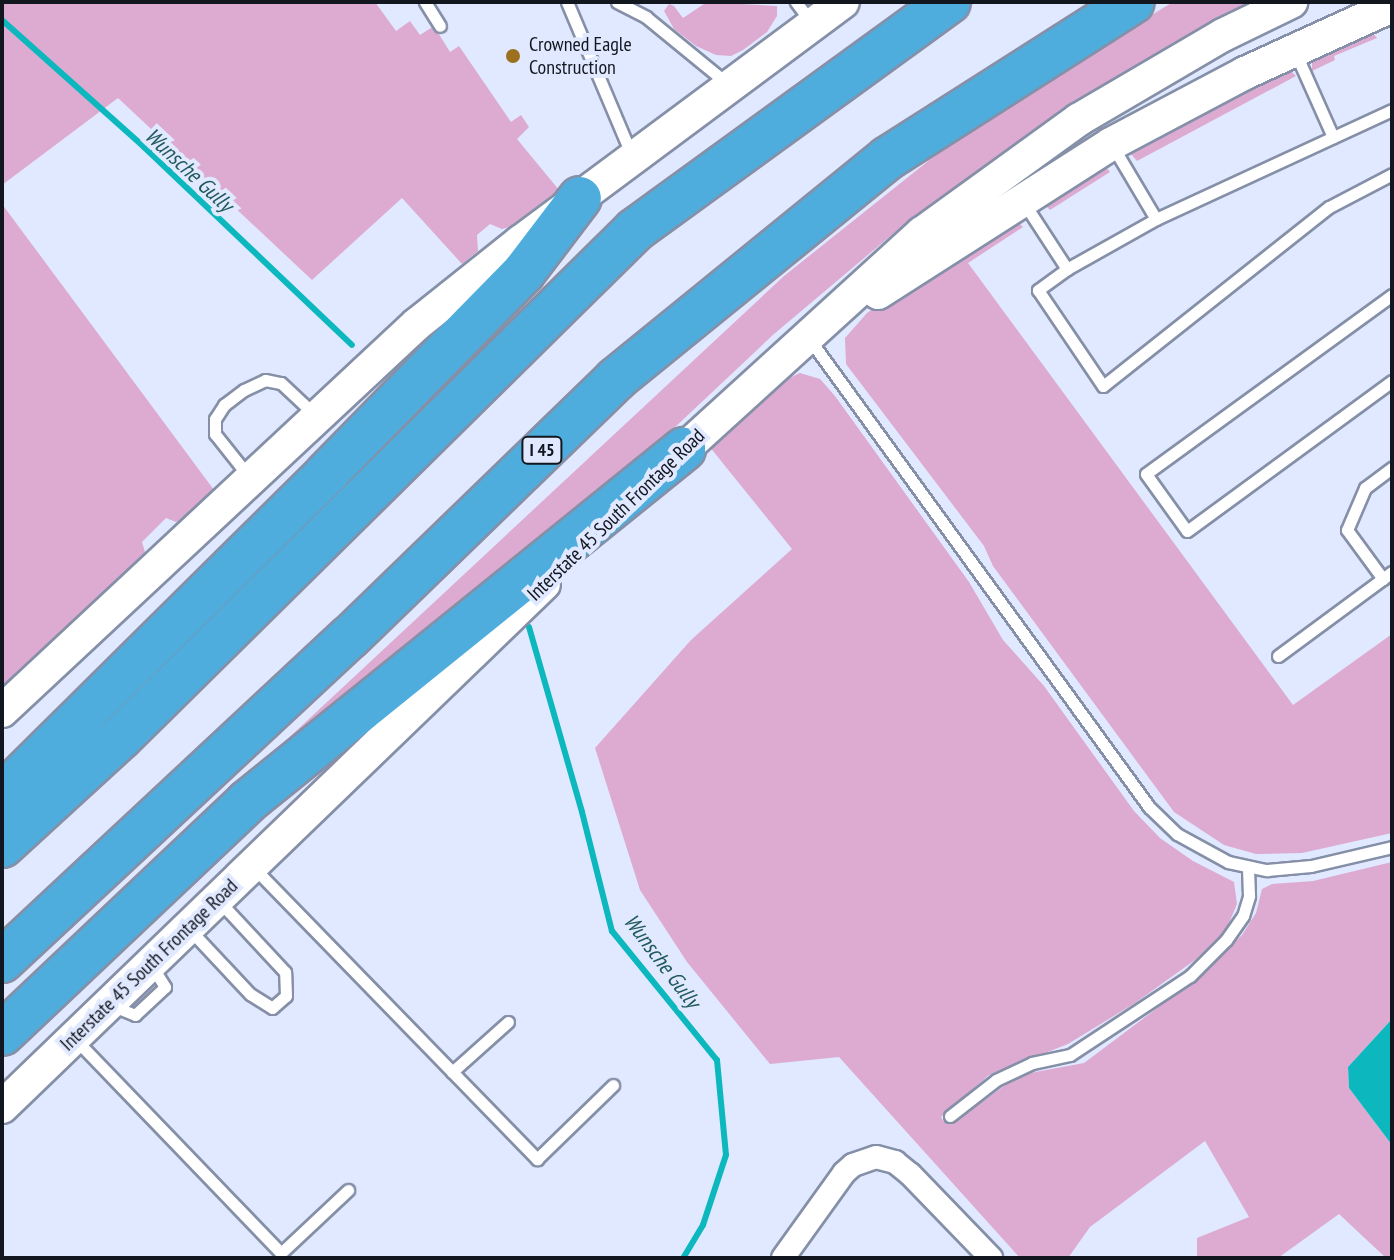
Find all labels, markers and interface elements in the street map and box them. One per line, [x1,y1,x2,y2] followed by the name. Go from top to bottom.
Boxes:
[529,32,632,79] place label: Crowned Eagle Construction
[504,47,522,65] marker: Crowned Eagle Construction
[139,123,239,217] water label: Wunsche Gully
[522,424,710,606] street label: Interstate 45 South Frontage Road
[520,436,564,464] road number: I 45
[55,874,243,1056] street label: Interstate 45 South Frontage Road
[618,909,706,1013] water label: Wunsche Gully

